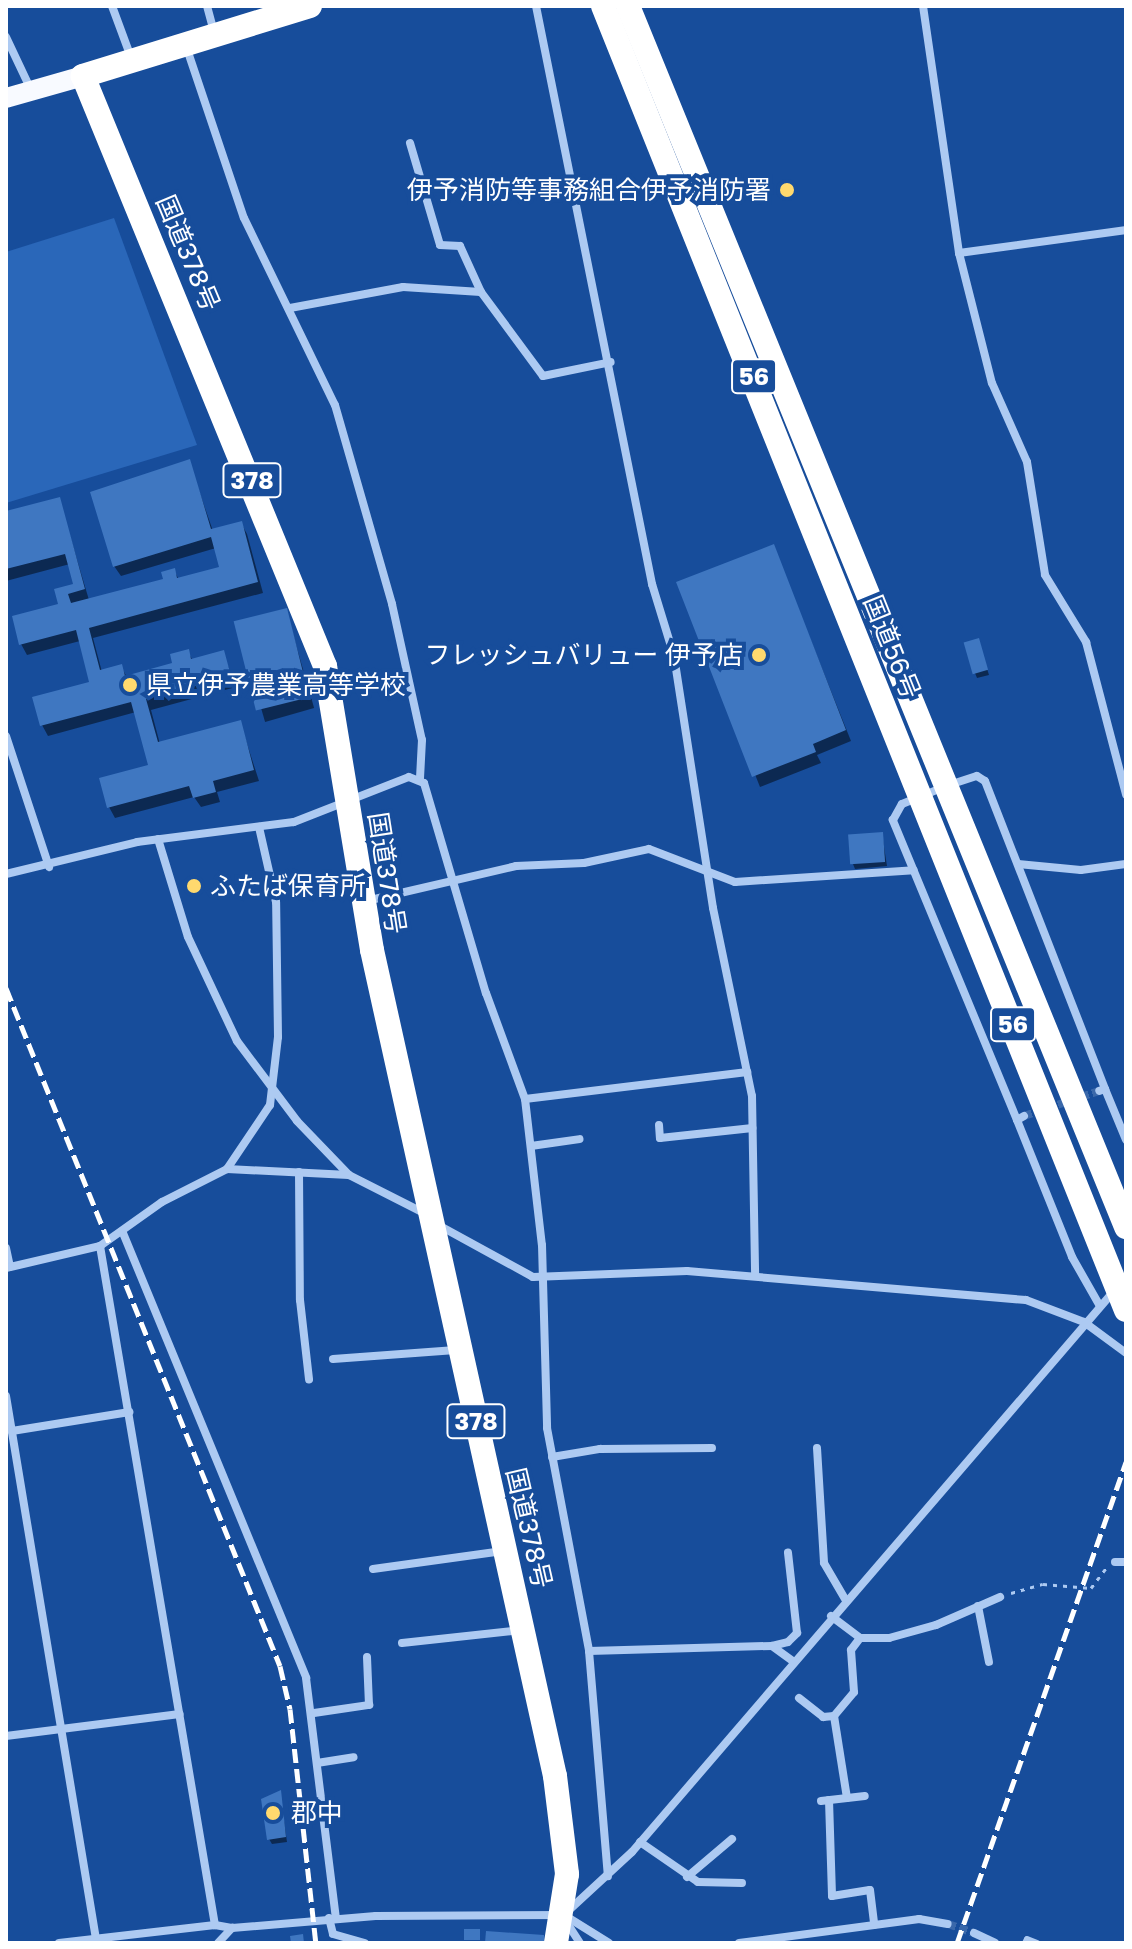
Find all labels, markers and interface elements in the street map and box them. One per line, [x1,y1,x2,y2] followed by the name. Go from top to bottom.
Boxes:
[407,174,771,206] place label: 伊予消防等事務組合伊予消防署
[778,181,796,199] marker: 伊予消防等事務組合伊予消防署
[150,190,226,316] street label: 国道378号
[730,356,778,396] road number: 56
[222,460,282,500] road number: 378
[857,591,927,703] street label: 国道56号
[425,639,743,671] place label: フレッシュバリュー 伊予店
[750,646,768,664] marker: フレッシュバリュー 伊予店
[146,669,406,701] place label: 県立伊予農業高等学校
[121,676,139,694] marker: 県立伊予農業高等学校
[362,810,412,936] street label: 国道378号
[210,870,366,902] place label: ふたば保育所
[185,877,203,895] marker: ふたば保育所
[989,1004,1037,1044] road number: 56
[446,1401,506,1441] road number: 378
[500,1465,558,1591] street label: 国道378号
[291,1797,343,1829] place label: 郡中
[262,1802,284,1824] marker: 郡中

